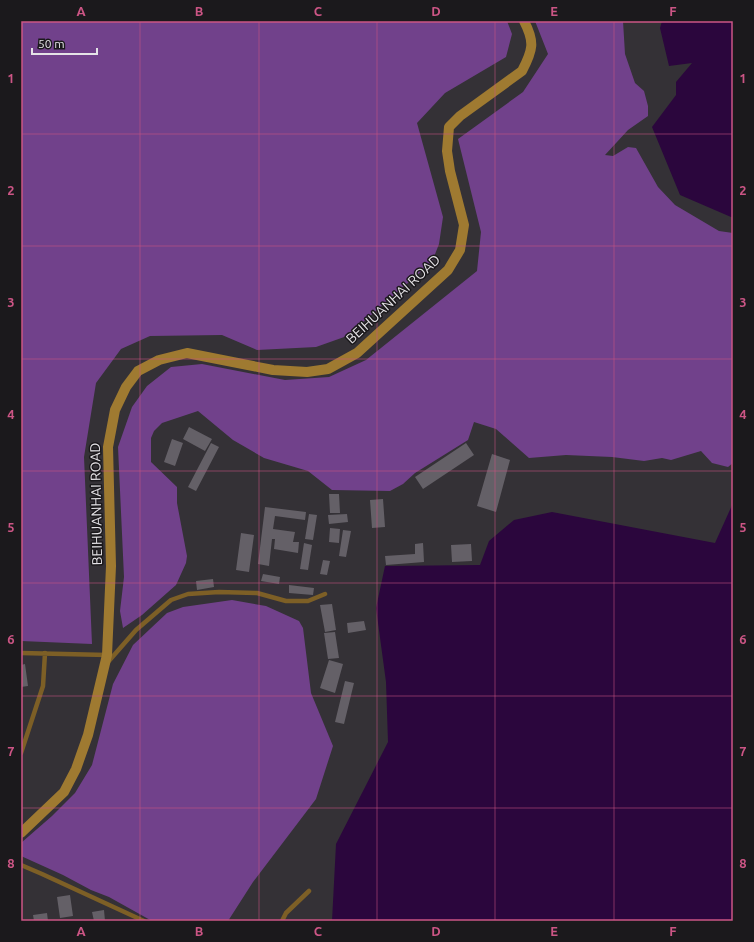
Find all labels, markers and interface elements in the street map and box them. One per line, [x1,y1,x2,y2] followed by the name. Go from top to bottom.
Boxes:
[76,4,86,18] text: A
[195,4,204,18] text: B
[314,4,323,18] text: C
[431,4,441,18] text: D
[550,4,558,18] text: E
[669,4,677,18] text: F
[32,30,97,56] scale bar
[38,37,65,50] text: 50 m
[7,71,15,85] text: 1
[739,71,747,85] text: 1
[7,183,15,197] text: 2
[739,183,747,197] text: 2
[343,251,443,347] street label: BEIHUANHAI ROAD
[7,295,15,309] text: 3
[739,295,747,309] text: 3
[7,407,15,421] text: 4
[739,407,747,421] text: 4
[87,442,105,566] street label: BEIHUANHAI ROAD
[7,520,15,534] text: 5
[739,520,747,534] text: 5
[7,632,15,646] text: 6
[739,632,747,646] text: 6
[7,744,15,758] text: 7
[739,744,747,758] text: 7
[7,856,15,870] text: 8
[739,856,747,870] text: 8
[76,924,86,938] text: A
[195,924,204,938] text: B
[314,924,323,938] text: C
[431,924,441,938] text: D
[550,924,558,938] text: E
[669,924,677,938] text: F

